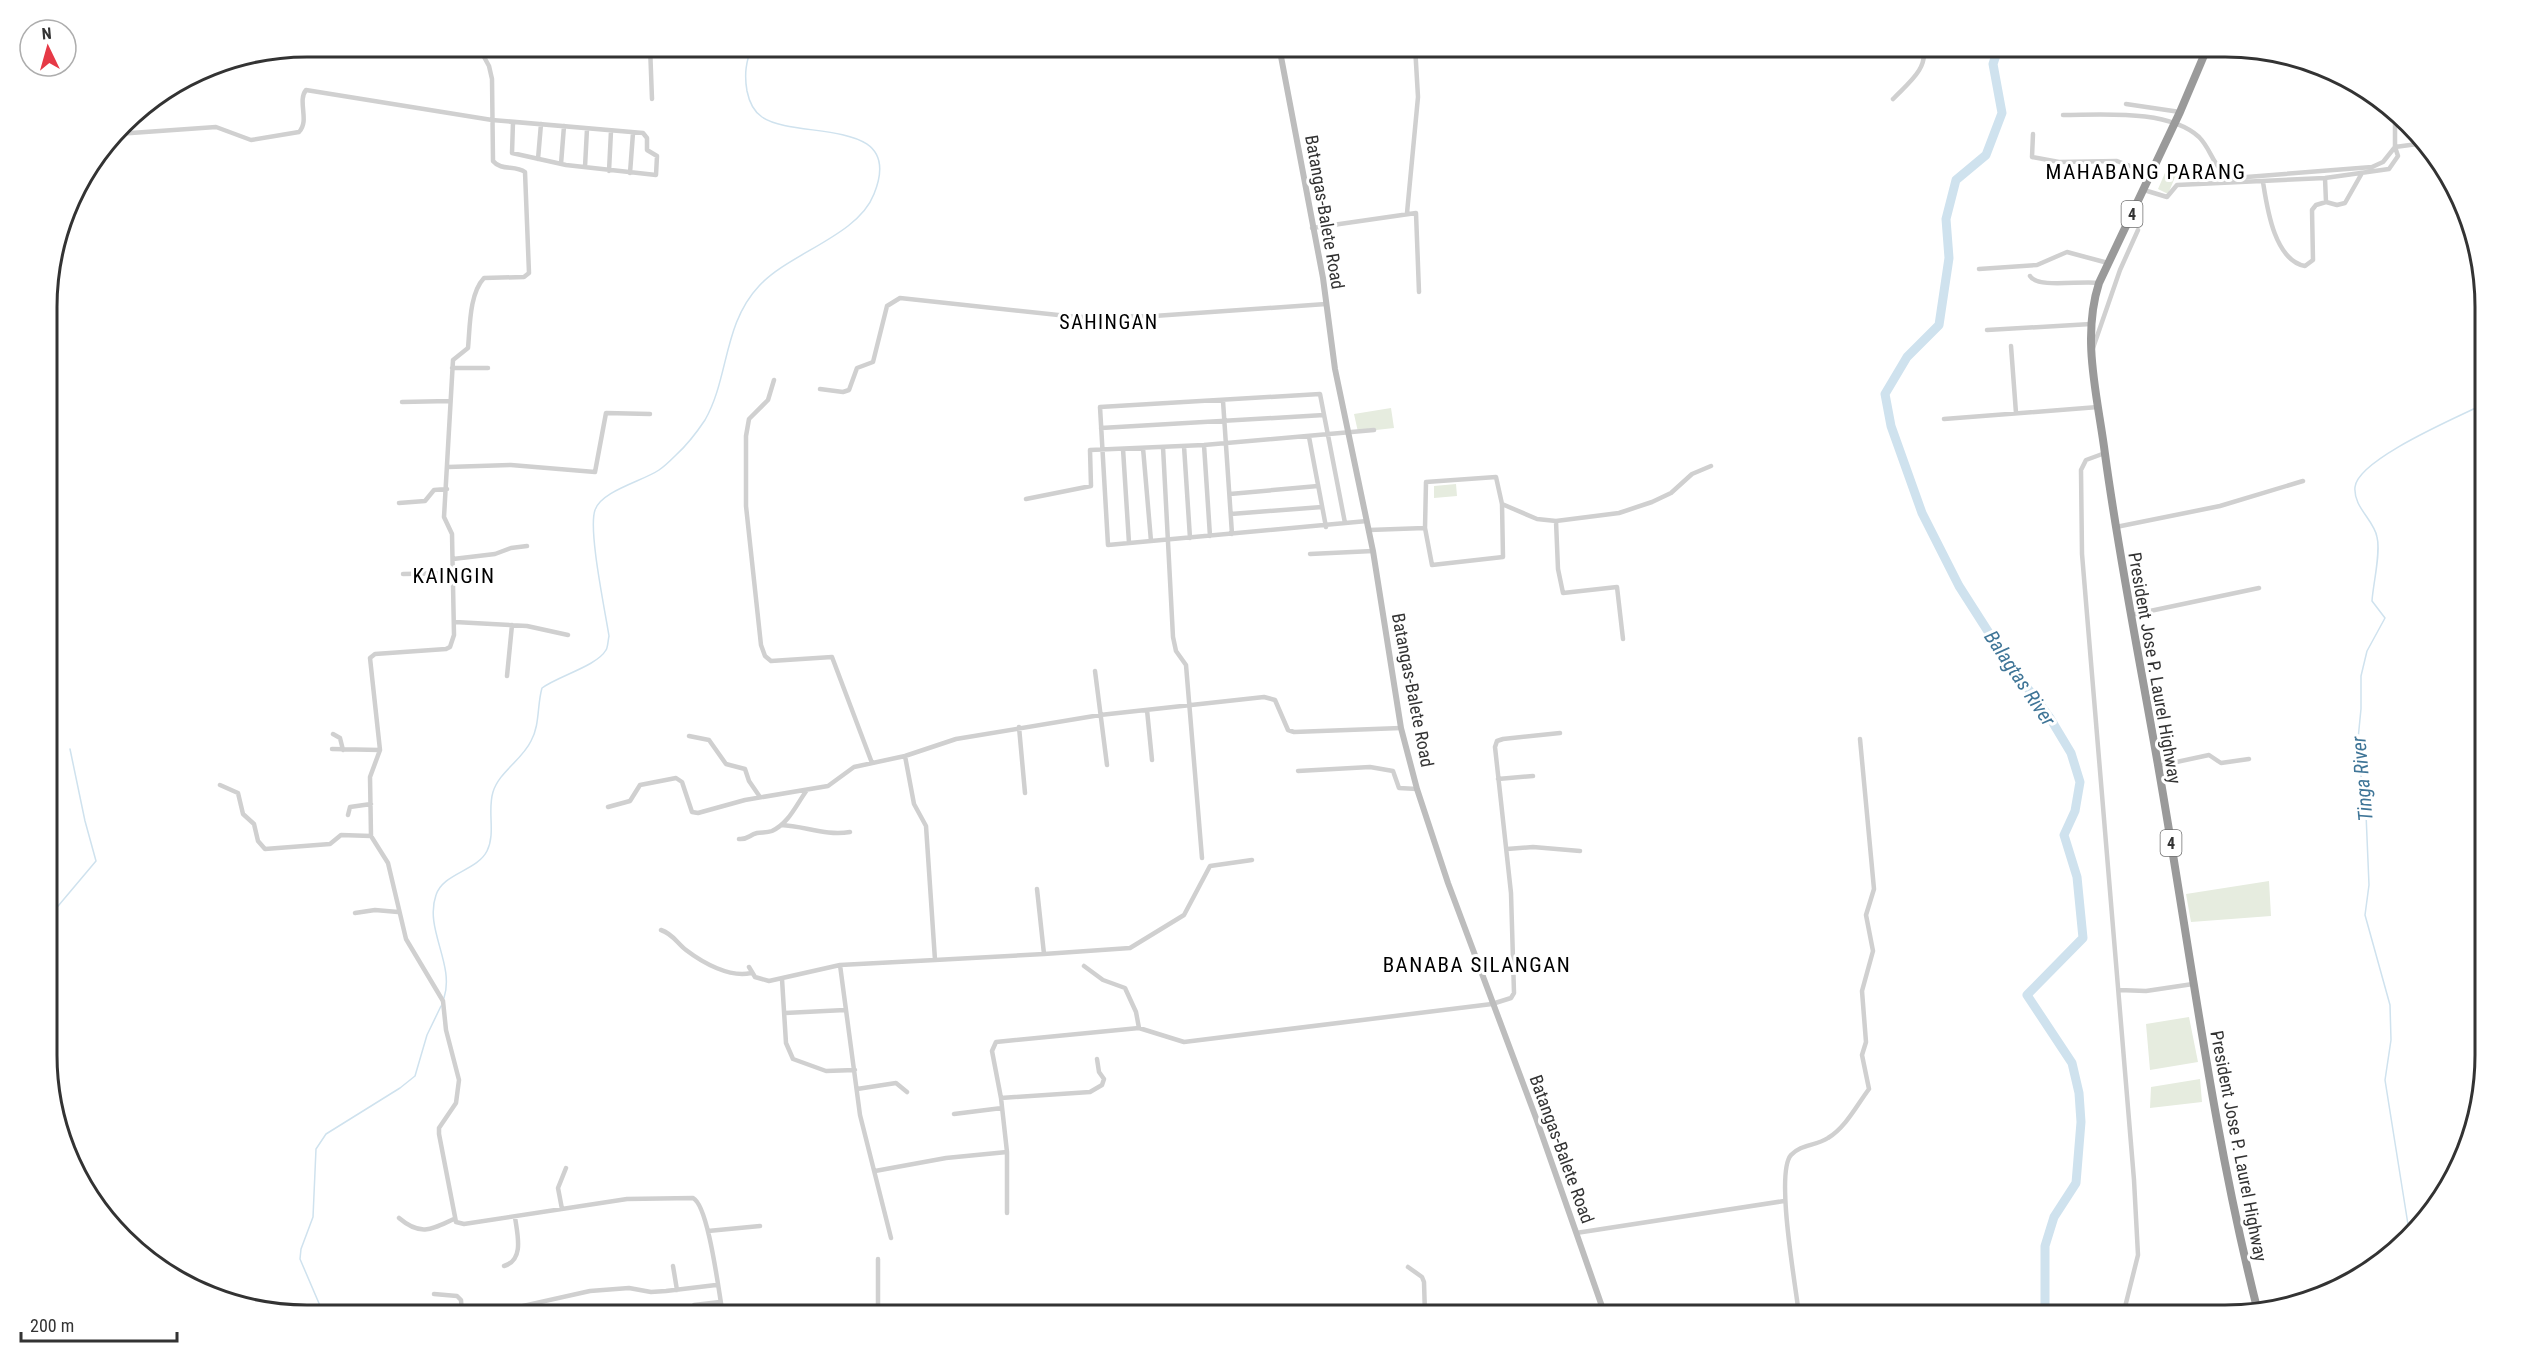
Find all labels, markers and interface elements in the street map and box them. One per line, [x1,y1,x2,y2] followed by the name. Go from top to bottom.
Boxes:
[18,18,78,78] north arrow
[41,24,52,43] text: N
[1301,133,1349,291] street label: Batangas-Balete Road
[2046,160,2246,184] district label: MAHABANG PARANG
[2122,201,2142,227] road number: 4
[1059,310,1159,334] district label: SAHINGAN
[2124,551,2186,786] street label: President Jose P. Laurel Highway
[413,564,496,588] district label: KAINGIN
[1388,611,1438,769] street label: Batangas-Balete Road
[1979,626,2061,731] water label: Balagtas River
[2346,734,2378,823] water label: Tinga River
[2160,830,2182,856] road number: 4
[1383,953,1571,977] district label: BANABA SILANGAN
[2206,1029,2272,1264] street label: President Jose P. Laurel Highway
[1525,1072,1599,1226] street label: Batangas-Balete Road
[21,1305,177,1343] scale bar
[30,1315,74,1336] text: 200 m

